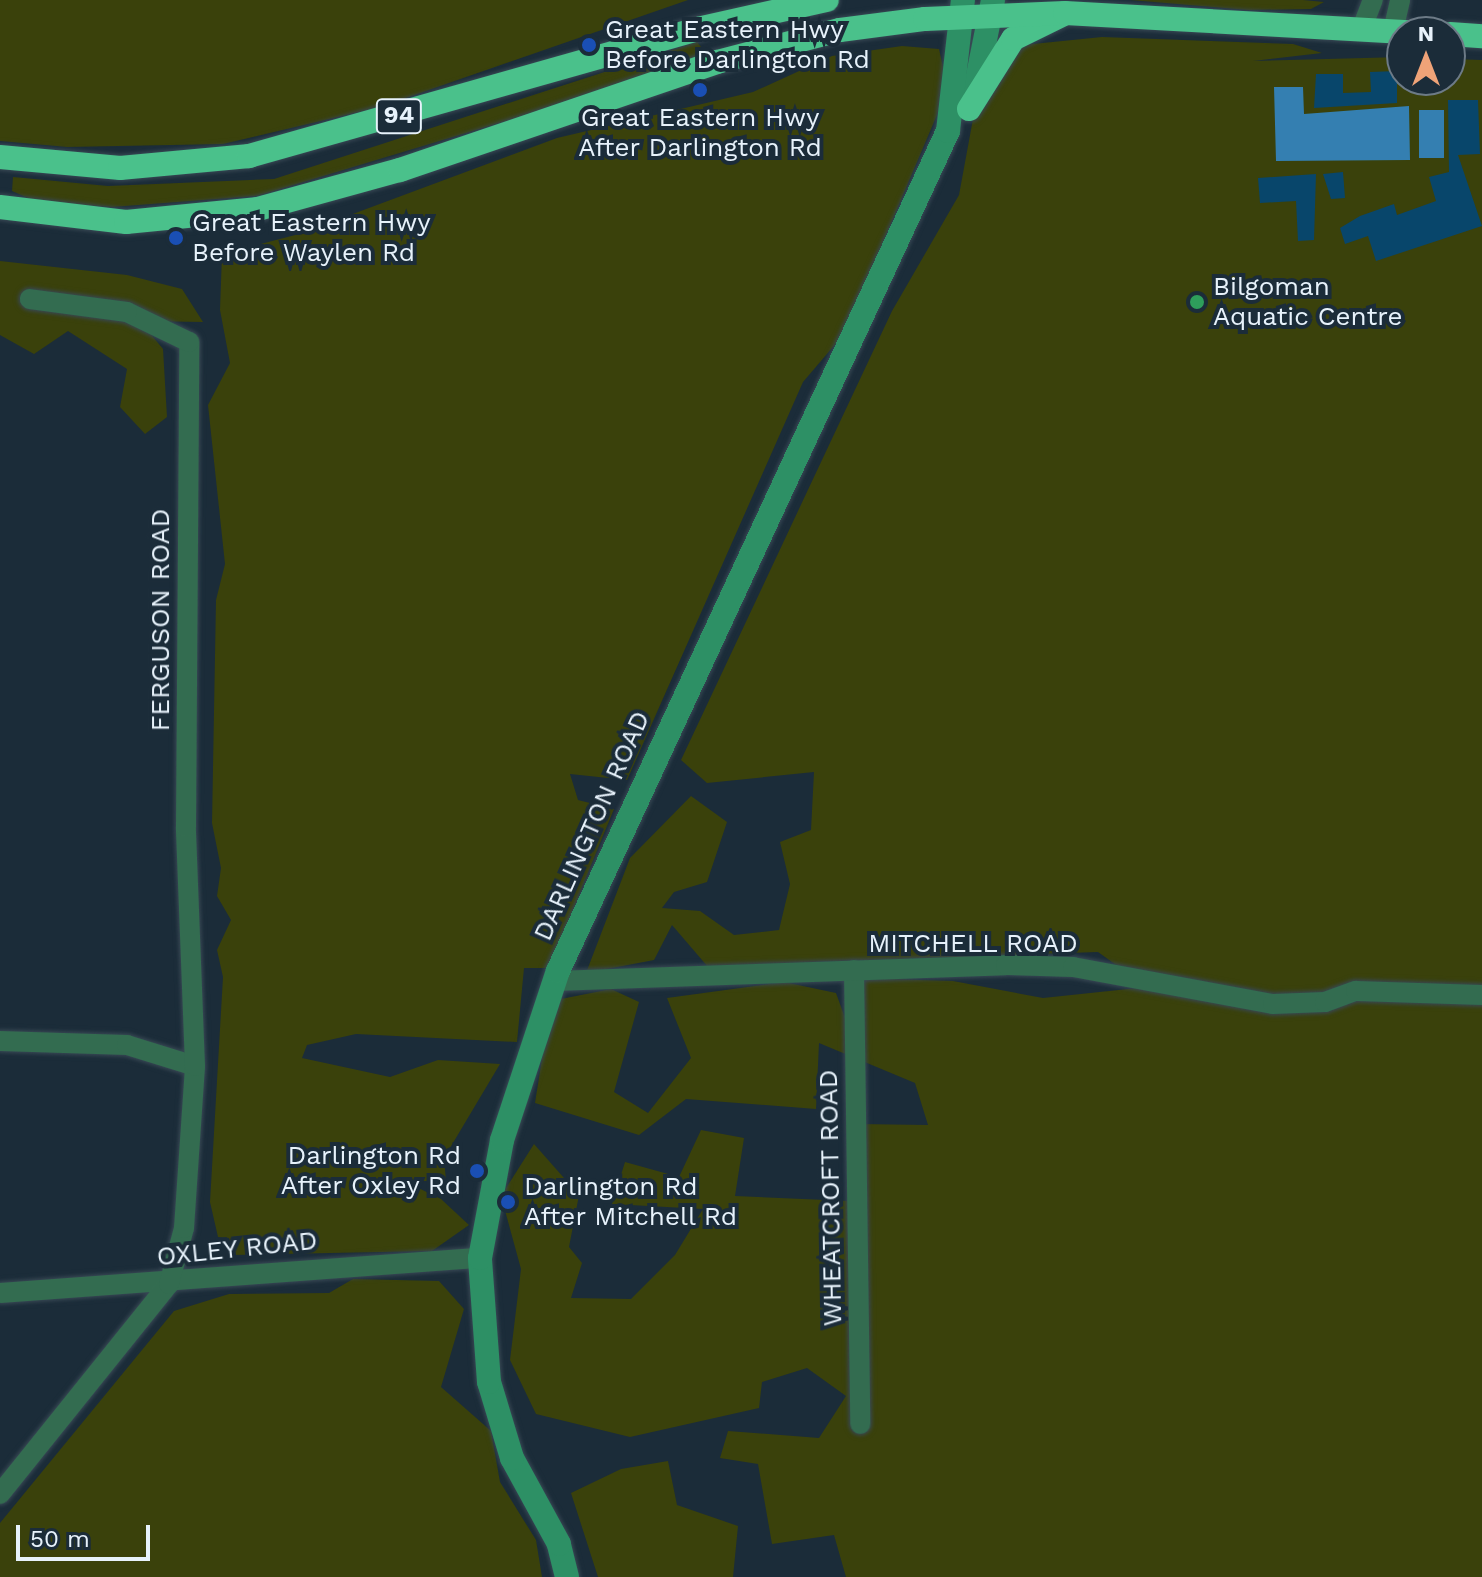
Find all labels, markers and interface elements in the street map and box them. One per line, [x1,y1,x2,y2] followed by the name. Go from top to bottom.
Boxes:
[605,14,870,76] place label: Great Eastern Hwy Before Darlington Rd
[1386,16,1466,96] north arrow
[1418,21,1434,46] text: N
[580,36,598,54] marker: Great Eastern Hwy Before Darlington Rd
[691,81,709,99] marker: Great Eastern Hwy After Darlington Rd
[375,96,423,136] road number: 94
[578,102,822,164] place label: Great Eastern Hwy After Darlington Rd
[192,207,431,268] place label: Great Eastern Hwy Before Waylen Rd
[167,229,185,247] marker: Great Eastern Hwy Before Waylen Rd
[1213,271,1403,332] place label: Bilgoman Aquatic Centre
[1188,293,1206,311] marker: Bilgoman Aquatic Centre
[145,509,177,731] street label: FERGUSON ROAD
[527,706,657,946] street label: DARLINGTON ROAD
[868,928,1078,960] street label: MITCHELL ROAD
[813,1069,849,1327] street label: WHEATCROFT ROAD
[280,1140,461,1202] place label: Darlington Rd After Oxley Rd
[468,1162,486,1180] marker: Darlington Rd After Oxley Rd
[524,1171,738,1232] place label: Darlington Rd After Mitchell Rd
[499,1193,517,1211] marker: Darlington Rd After Mitchell Rd
[155,1225,319,1273] street label: OXLEY ROAD
[20,1509,154,1559] scale bar
[30,1525,90,1553] text: 50 m

